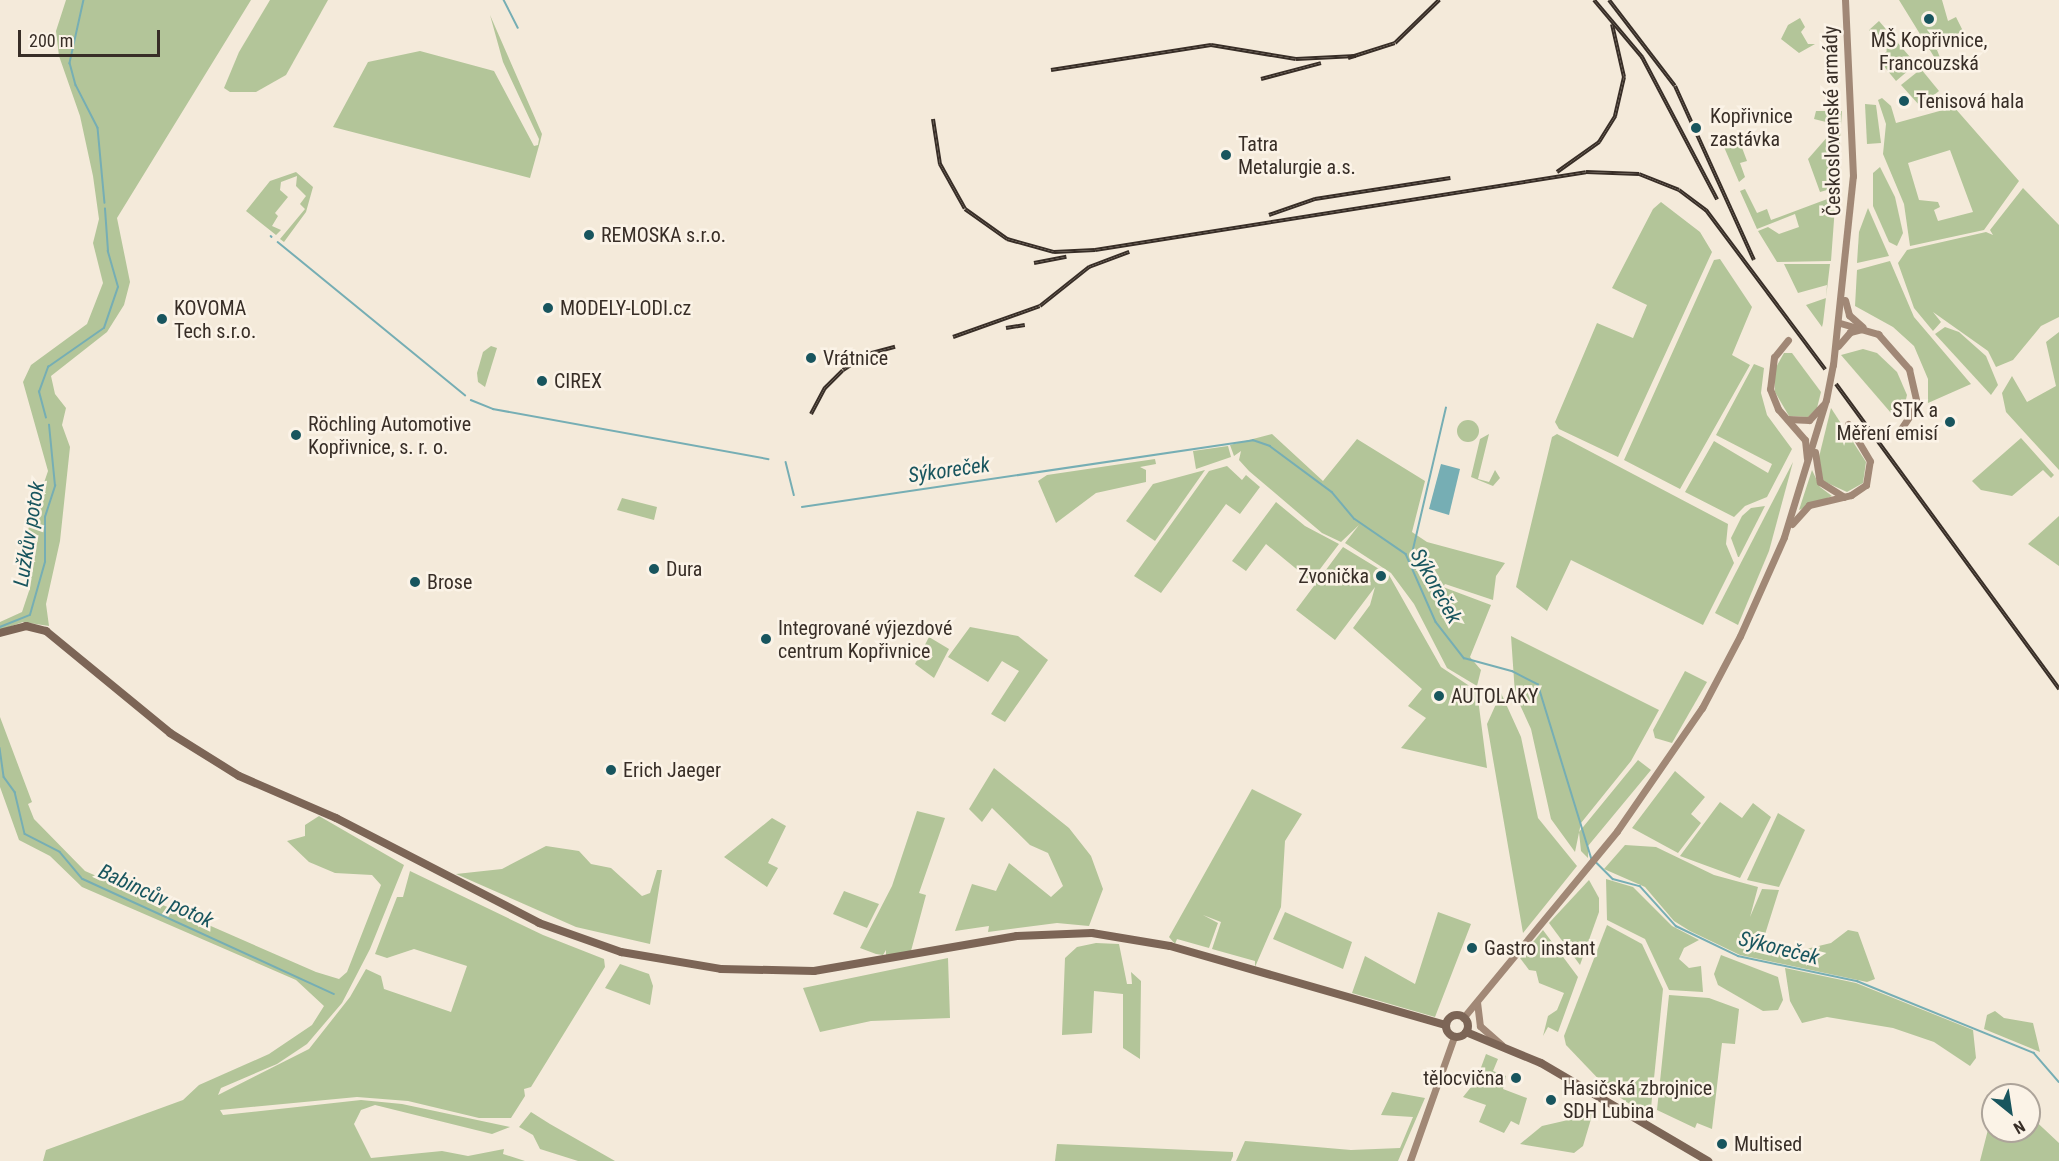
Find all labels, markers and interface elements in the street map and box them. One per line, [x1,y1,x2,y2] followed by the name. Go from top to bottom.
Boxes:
[1922,12,1936,26] marker: MŠ Kopřivnice, Francouzská
[21,18,164,56] scale bar
[1818,26,1846,216] street label: Československé armády
[1871,28,1987,75] place label: MŠ Kopřivnice, Francouzská
[29,30,73,51] text: 200 m
[1916,89,2024,113] place label: Tenisová hala
[1897,94,1911,108] marker: Tenisová hala
[1710,104,1793,151] place label: Kopřivnice zastávka
[1687,119,1705,137] marker: Kopřivnice zastávka
[1238,132,1356,179] place label: Tatra Metalurgie a.s.
[1219,148,1233,162] marker: Tatra Metalurgie a.s.
[601,223,726,247] place label: REMOSKA s.r.o.
[582,228,596,242] marker: REMOSKA s.r.o.
[174,296,256,343] place label: KOVOMA Tech s.r.o.
[560,296,691,320] place label: MODELY-LODI.cz
[541,301,555,315] marker: MODELY-LODI.cz
[155,312,169,326] marker: KOVOMA Tech s.r.o.
[823,346,888,370] place label: Vrátnice
[804,351,818,365] marker: Vrátnice
[554,369,602,393] place label: CIREX
[535,374,549,388] marker: CIREX
[1836,398,1938,445] place label: STK a Měření emisí
[308,412,471,459] place label: Röchling Automotive Kopřivnice, s. r. o.
[1943,415,1957,429] marker: STK a Měření emisí
[289,428,303,442] marker: Röchling Automotive Kopřivnice, s. r. o.
[907,452,991,488] water label: Sýkoreček
[8,480,50,588] water label: Lužkův potok
[1405,544,1467,628] water label: Sýkoreček
[666,557,702,581] place label: Dura
[647,562,661,576] marker: Dura
[1298,564,1369,588] place label: Zvonička
[1374,569,1388,583] marker: Zvonička
[427,570,472,594] place label: Brose
[408,575,422,589] marker: Brose
[778,616,952,663] place label: Integrované výjezdové centrum Kopřivnice
[759,632,773,646] marker: Integrované výjezdové centrum Kopřivnice
[1451,684,1538,708] place label: AUTOLAKY
[1432,689,1446,703] marker: AUTOLAKY
[623,758,721,782] place label: Erich Jaeger
[604,763,618,777] marker: Erich Jaeger
[95,858,217,934] water label: Babincův potok
[1736,926,1822,970] water label: Sýkoreček
[1484,936,1595,960] place label: Gastro instant
[1465,941,1479,955] marker: Gastro instant
[1423,1066,1504,1090] place label: tělocvična
[1509,1071,1523,1085] marker: tělocvična
[1563,1076,1712,1123] place label: Hasičská zbrojnice SDH Lubina
[1981,1083,2041,1143] north arrow
[1544,1093,1558,1107] marker: Hasičská zbrojnice SDH Lubina
[2010,1117,2028,1138] text: N
[1734,1132,1802,1156] place label: Multised
[1715,1137,1729,1151] marker: Multised

